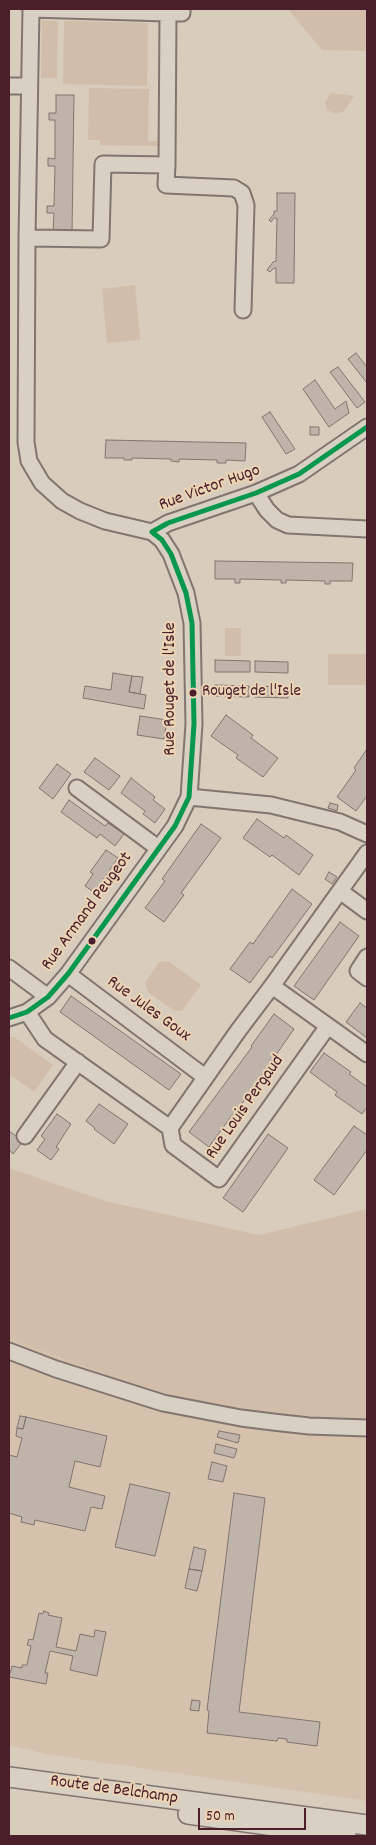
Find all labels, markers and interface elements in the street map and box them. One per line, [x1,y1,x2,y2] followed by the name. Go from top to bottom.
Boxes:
[156,461,264,517] street label: Rue Victor Hugo
[161,622,183,756] street label: Rue Rouget de l'Isle
[202,683,301,703] place label: Rouget de l'Isle
[188,688,198,698] marker: Rouget de l'Isle
[38,849,138,975] street label: Rue Armand Peugeot
[87,936,97,946] unlabelled marker
[102,972,194,1048] street label: Rue Jules Goux
[202,1052,290,1164] street label: Rue Louis Pergaud
[49,1771,179,1811] street label: Route de Belchamp
[201,1798,308,1830] scale bar
[206,1806,235,1828] text: 50 m

